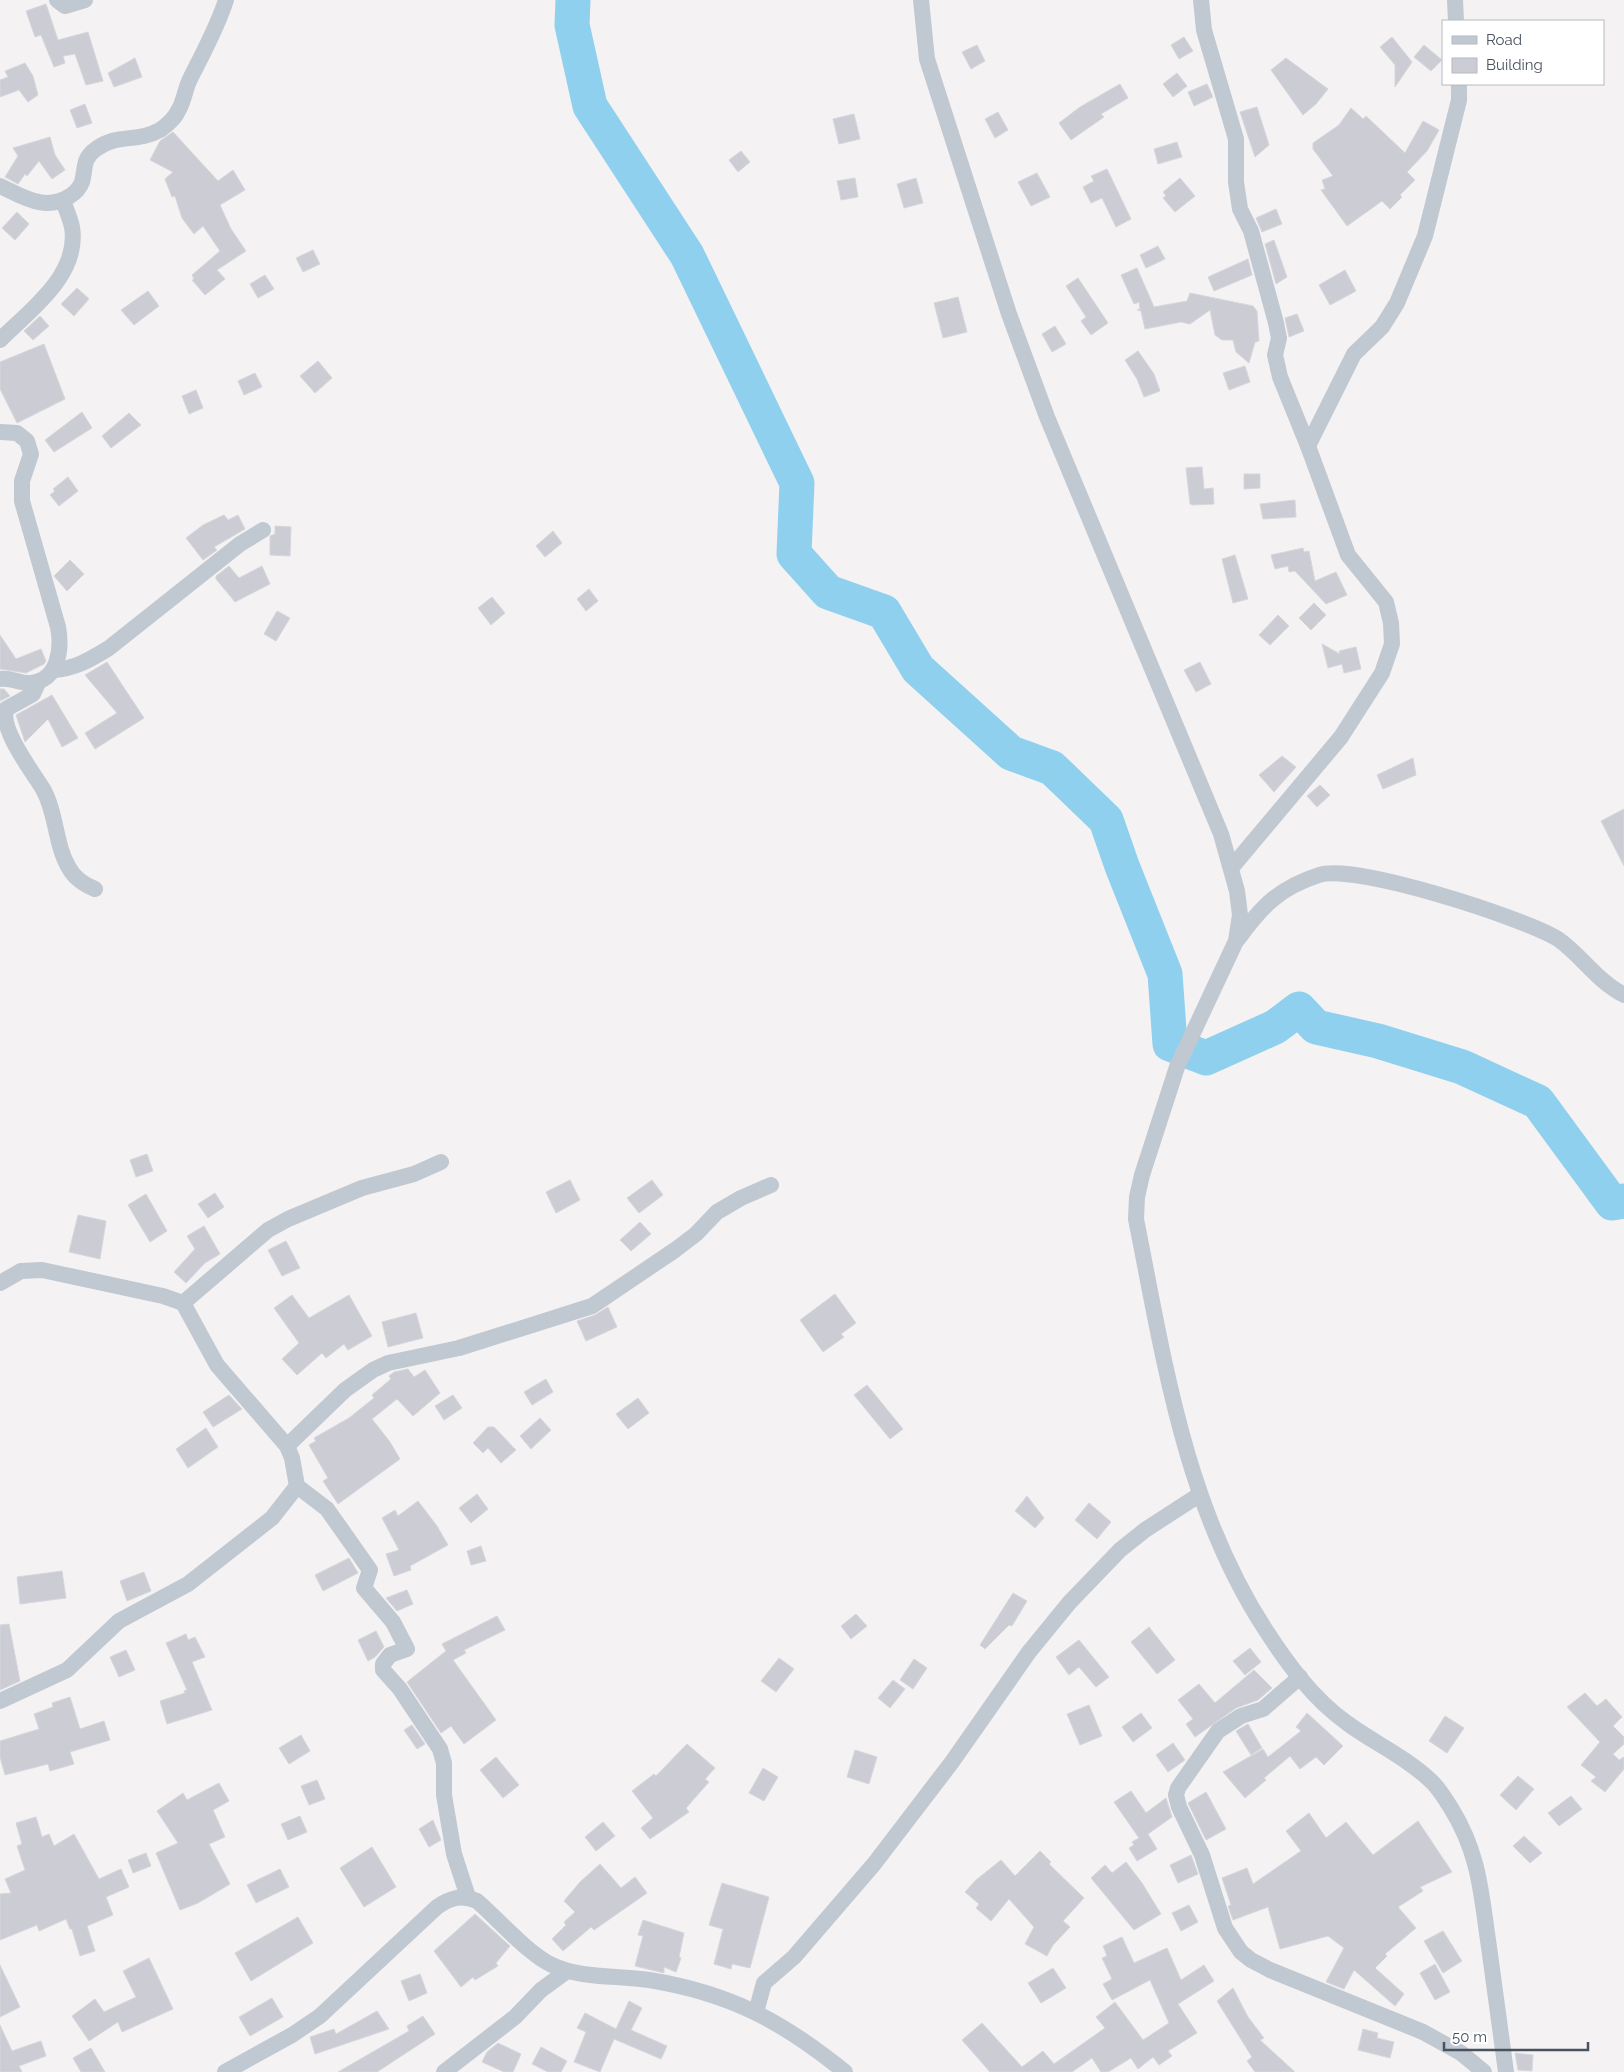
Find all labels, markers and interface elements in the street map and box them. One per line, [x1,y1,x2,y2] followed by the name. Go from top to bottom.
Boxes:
[1442,20,1604,85] legend
[1486,31,1522,49] text: Road
[1486,56,1543,74] text: Building
[1444,2020,1588,2052] scale bar
[1452,2028,1487,2046] text: 50 m

